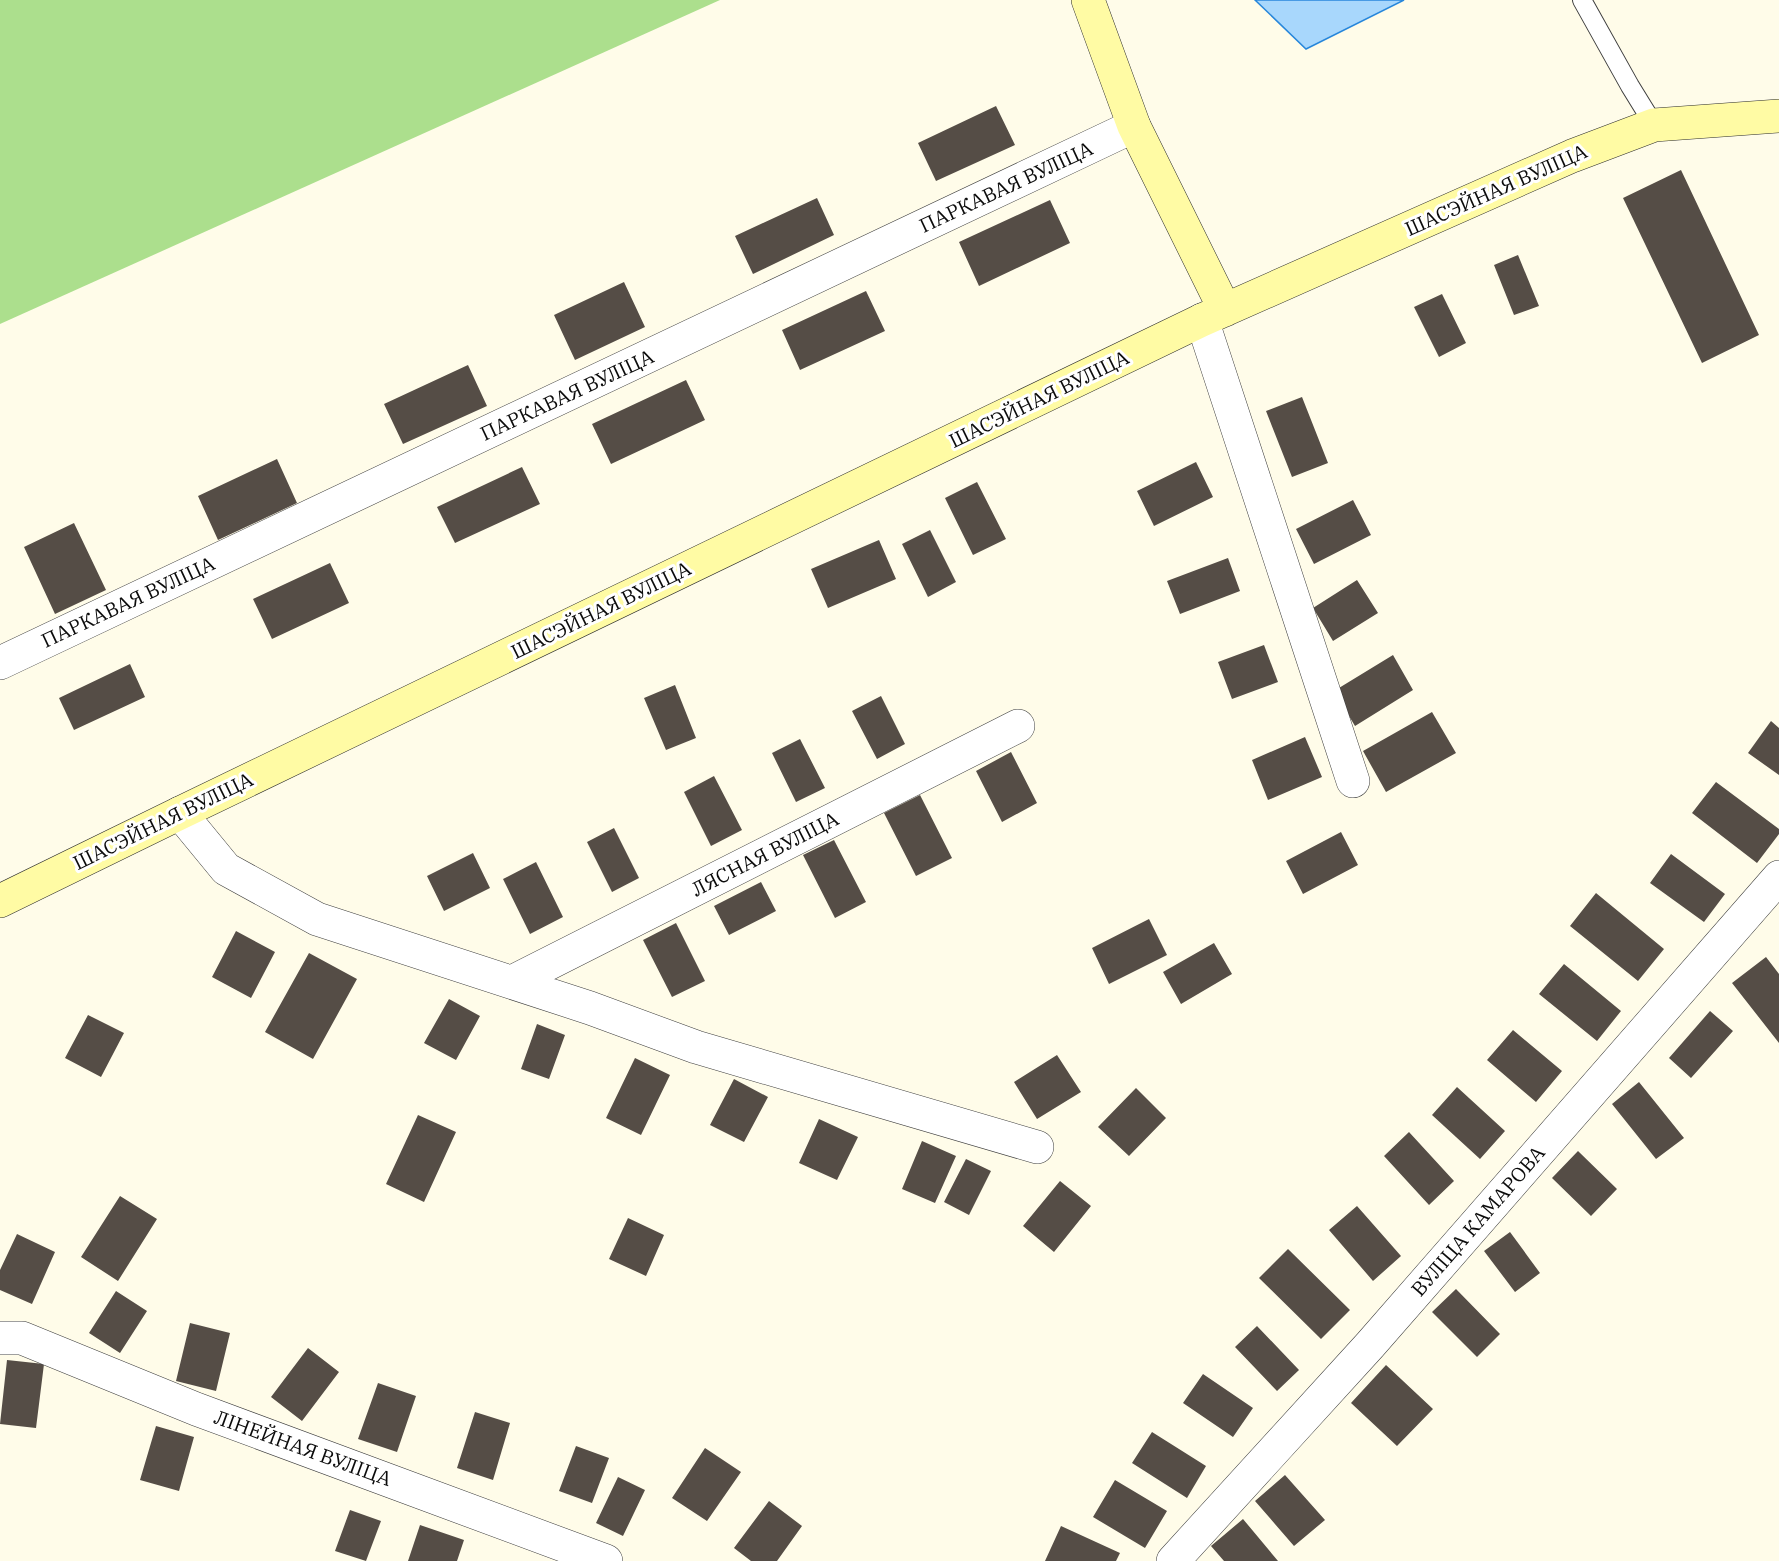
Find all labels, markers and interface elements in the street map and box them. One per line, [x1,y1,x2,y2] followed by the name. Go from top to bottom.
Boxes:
[915,134,1097,239] street label: ПАРКАВАЯ ВУЛІЦА
[1400,137,1591,242] street label: ШАСЭЙНАЯ ВУЛІЦА
[476,342,658,447] street label: ПАРКАВАЯ ВУЛІЦА
[944,343,1133,454] street label: ШАСЭЙНАЯ ВУЛІЦА
[37,549,219,654] street label: ПАРКАВАЯ ВУЛІЦА
[506,554,695,665] street label: ШАСЭЙНАЯ ВУЛІЦА
[68,765,257,876] street label: ШАСЭЙНАЯ ВУЛІЦА
[687,805,843,902] street label: ЛЯСНАЯ ВУЛІЦА
[1405,1139,1551,1302] street label: ВУЛІЦА КАМАРОВА
[211,1403,396,1492] street label: ЛІНЕЙНАЯ ВУЛІЦА

